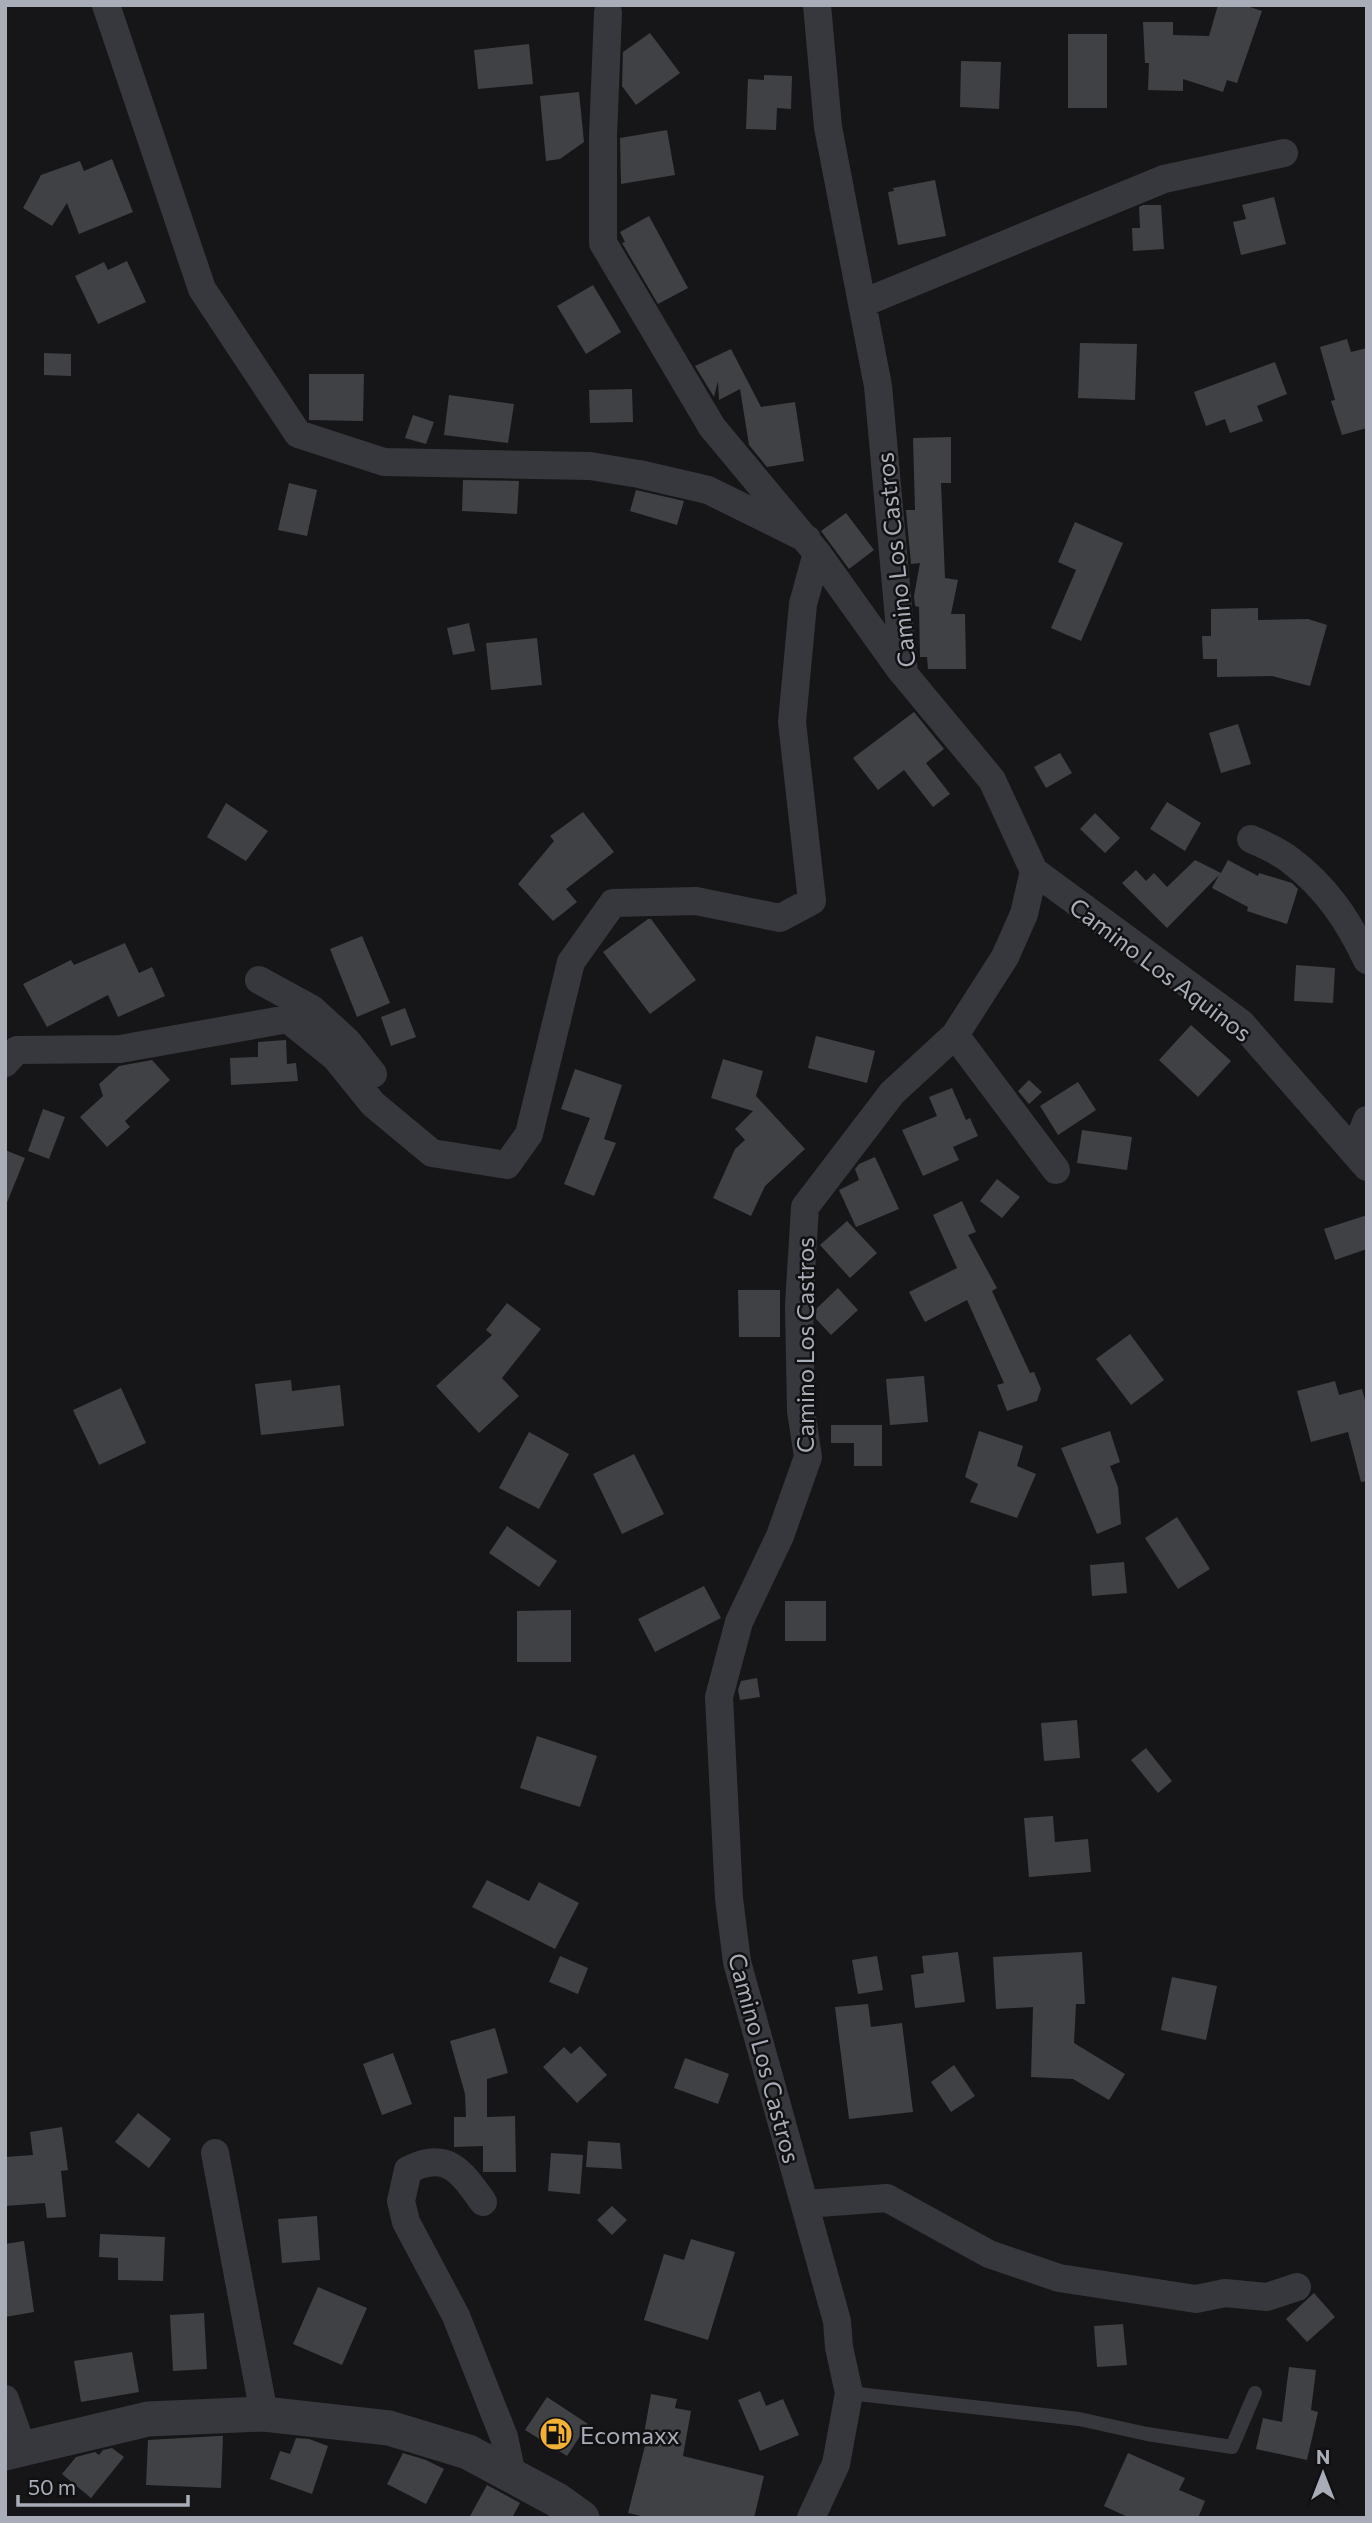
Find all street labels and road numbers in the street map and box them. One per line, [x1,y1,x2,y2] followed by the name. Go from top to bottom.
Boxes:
[869,451,921,669] street label: Camino Los Castros
[1064,891,1258,1047] street label: Camino Los Aquinos
[790,1237,819,1453] street label: Camino Los Castros
[723,1950,807,2166] street label: Camino Los Castros

